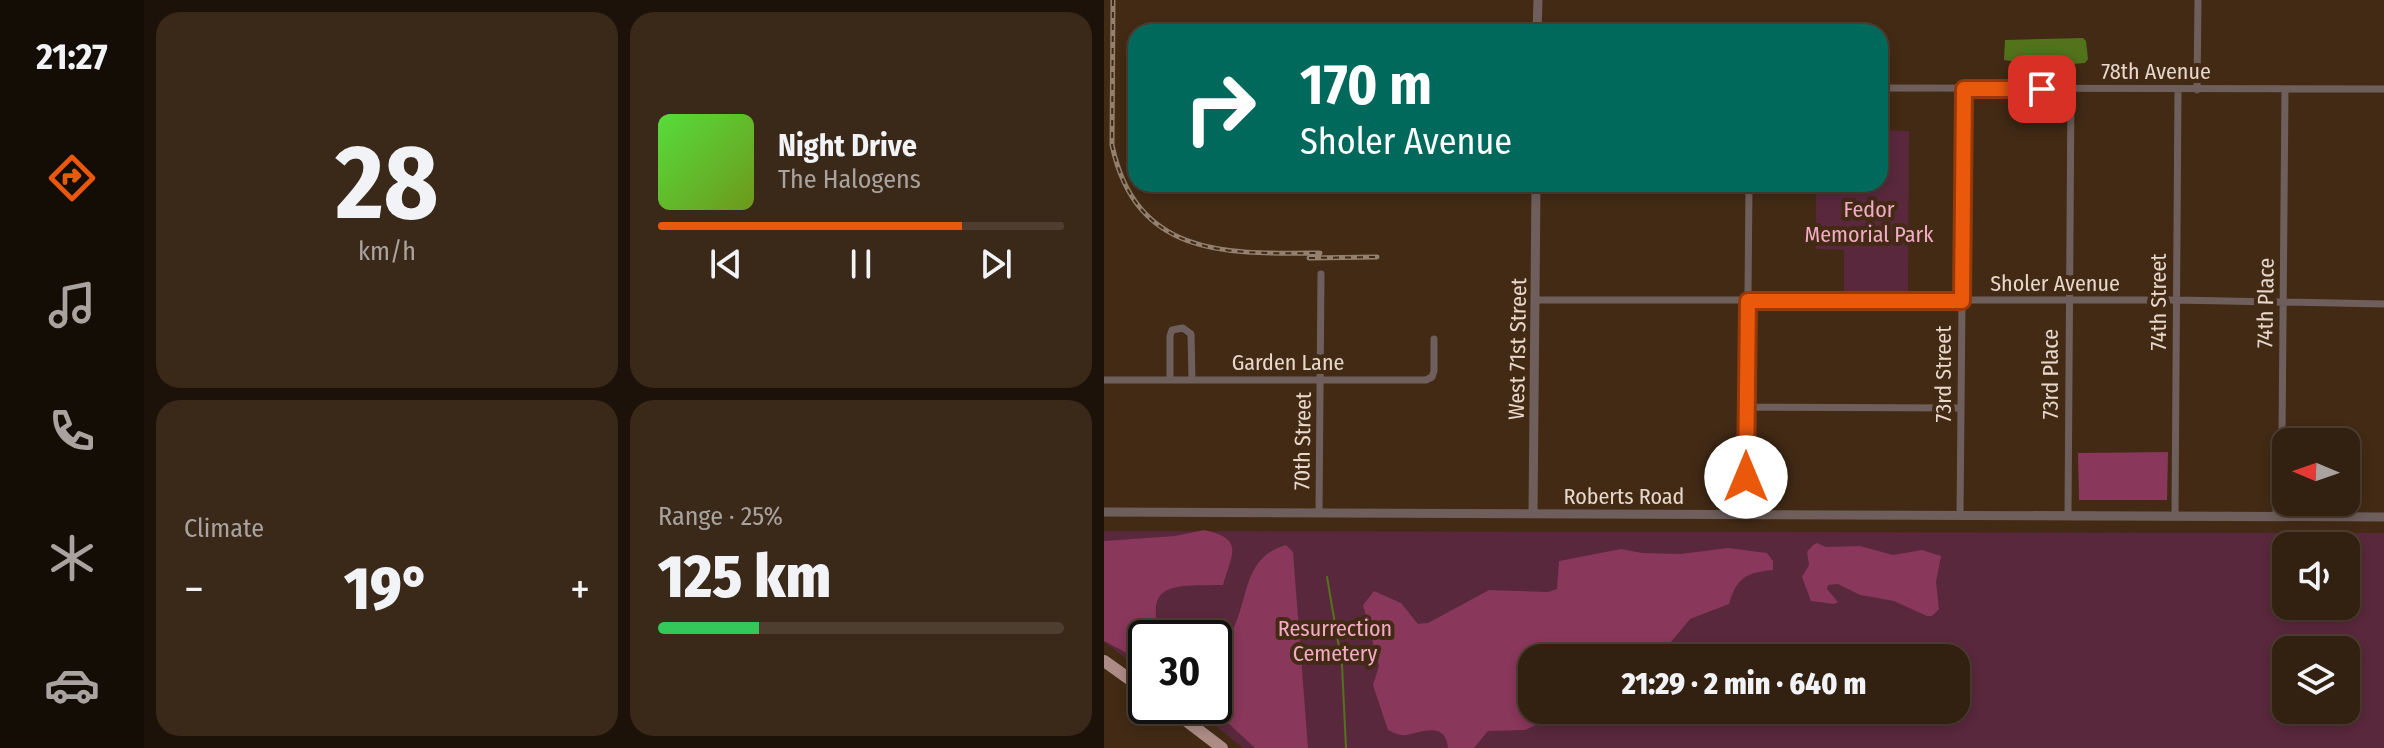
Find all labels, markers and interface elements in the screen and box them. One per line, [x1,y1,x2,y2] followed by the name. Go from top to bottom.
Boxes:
[36,35,108,79] text: 21:27
[1300,52,1432,119] text: 170 m
[2008,55,2076,123] pin
[1168,56,1272,160] icon: right
[2101,58,2211,85] street label: 78th Avenue
[2020,67,2064,111] icon: arrive
[1300,120,1512,164] text: Sholer Avenue
[335,121,439,246] text: 28
[778,128,917,164] text: Night Drive
[44,150,100,206] icon: directions
[778,164,921,195] text: The Halogens
[1805,196,1934,248] park label: Fedor Memorial Park
[358,236,416,267] text: km/h
[704,242,748,286] icon: previous
[839,242,883,286] icon: pause
[974,242,1018,286] icon: next
[2145,253,2172,350] street label: 74th Street
[2251,258,2280,348] street label: 74th Place
[1990,270,2120,297] street label: Sholer Avenue
[44,277,100,333] icon: music
[1503,277,1532,420] street label: West 71st Street
[1930,325,1957,422] street label: 73rd Street
[2037,329,2064,419] street label: 73rd Place
[1232,349,1344,376] street label: Garden Lane
[1288,391,1317,490] street label: 70th Street
[44,403,100,459] icon: phone
[2272,428,2360,516] north arrow
[2272,428,2360,724] map controls
[1704,435,1788,519] position arrow
[1564,483,1684,510] street label: Roberts Road
[658,501,783,532] text: Range · 25%
[184,513,264,544] text: Climate
[44,530,100,586] icon: climate
[2272,532,2360,620] button: sound
[658,541,831,613] text: 125 km
[344,553,430,625] text: 19°
[184,563,204,616] text: −
[570,563,590,616] text: +
[1278,615,1392,667] park label: Resurrection Cemetery
[1128,620,1232,724] speed limit sign: 30
[2272,636,2360,724] button: layers
[44,657,100,713] icon: car
[1622,666,1866,702] text: 21:29 · 2 min · 640 m

